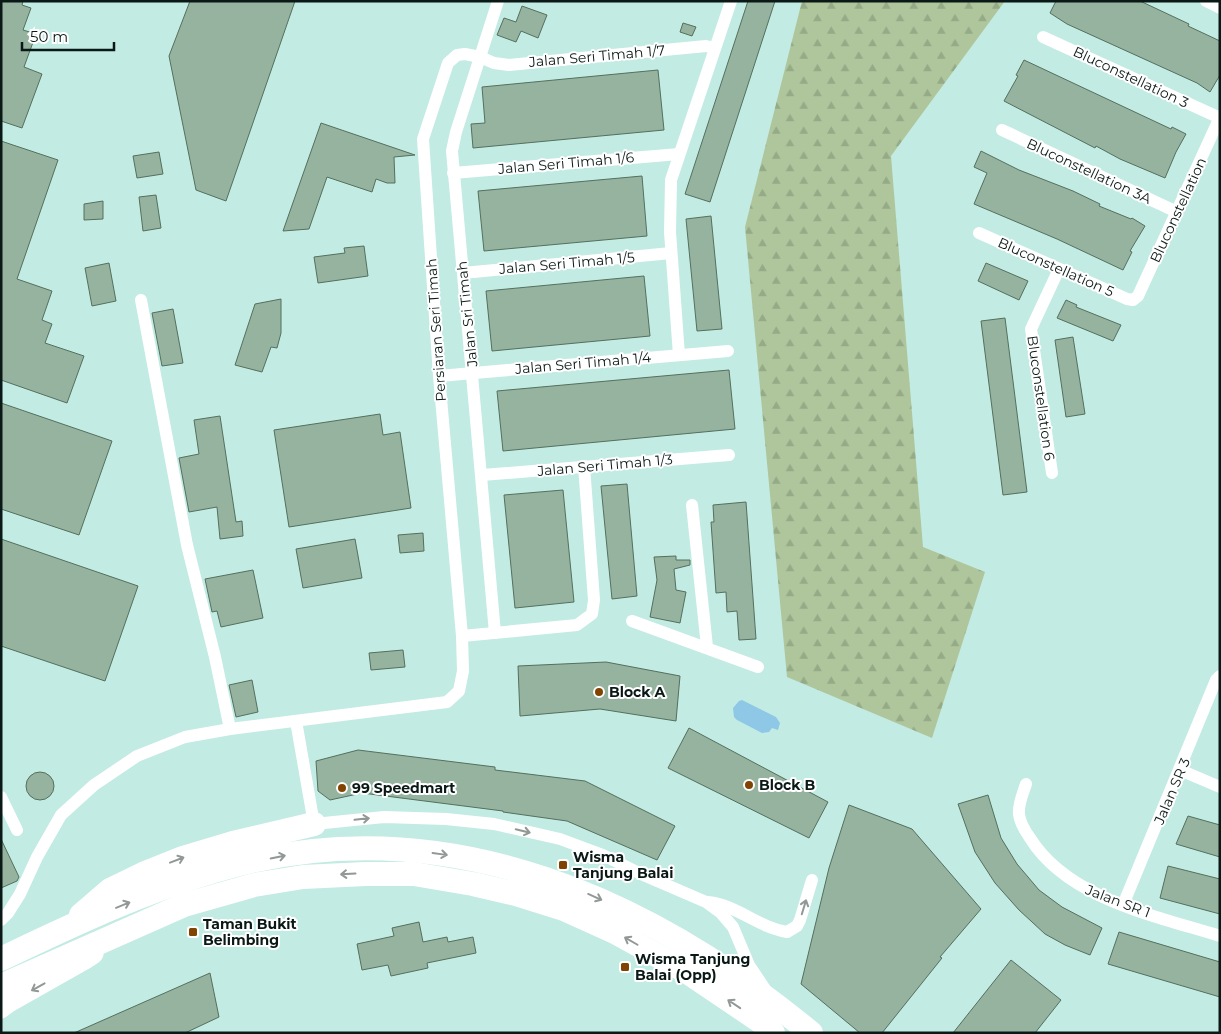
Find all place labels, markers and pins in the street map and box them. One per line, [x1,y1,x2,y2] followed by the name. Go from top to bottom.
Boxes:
[609,683,665,701] place label: Block A
[593,686,605,698] marker: Block A
[759,776,815,794] place label: Block B
[352,779,455,797] place label: 99 Speedmart
[743,779,755,791] marker: Block B
[336,782,348,794] marker: 99 Speedmart
[573,848,673,882] place label: Wisma Tanjung Balai
[557,859,569,871] marker: Wisma Tanjung Balai
[203,915,297,949] place label: Taman Bukit Belimbing
[187,926,199,938] marker: Taman Bukit Belimbing
[635,950,750,984] place label: Wisma Tanjung Balai (Opp)
[619,961,631,973] marker: Wisma Tanjung Balai (Opp)

